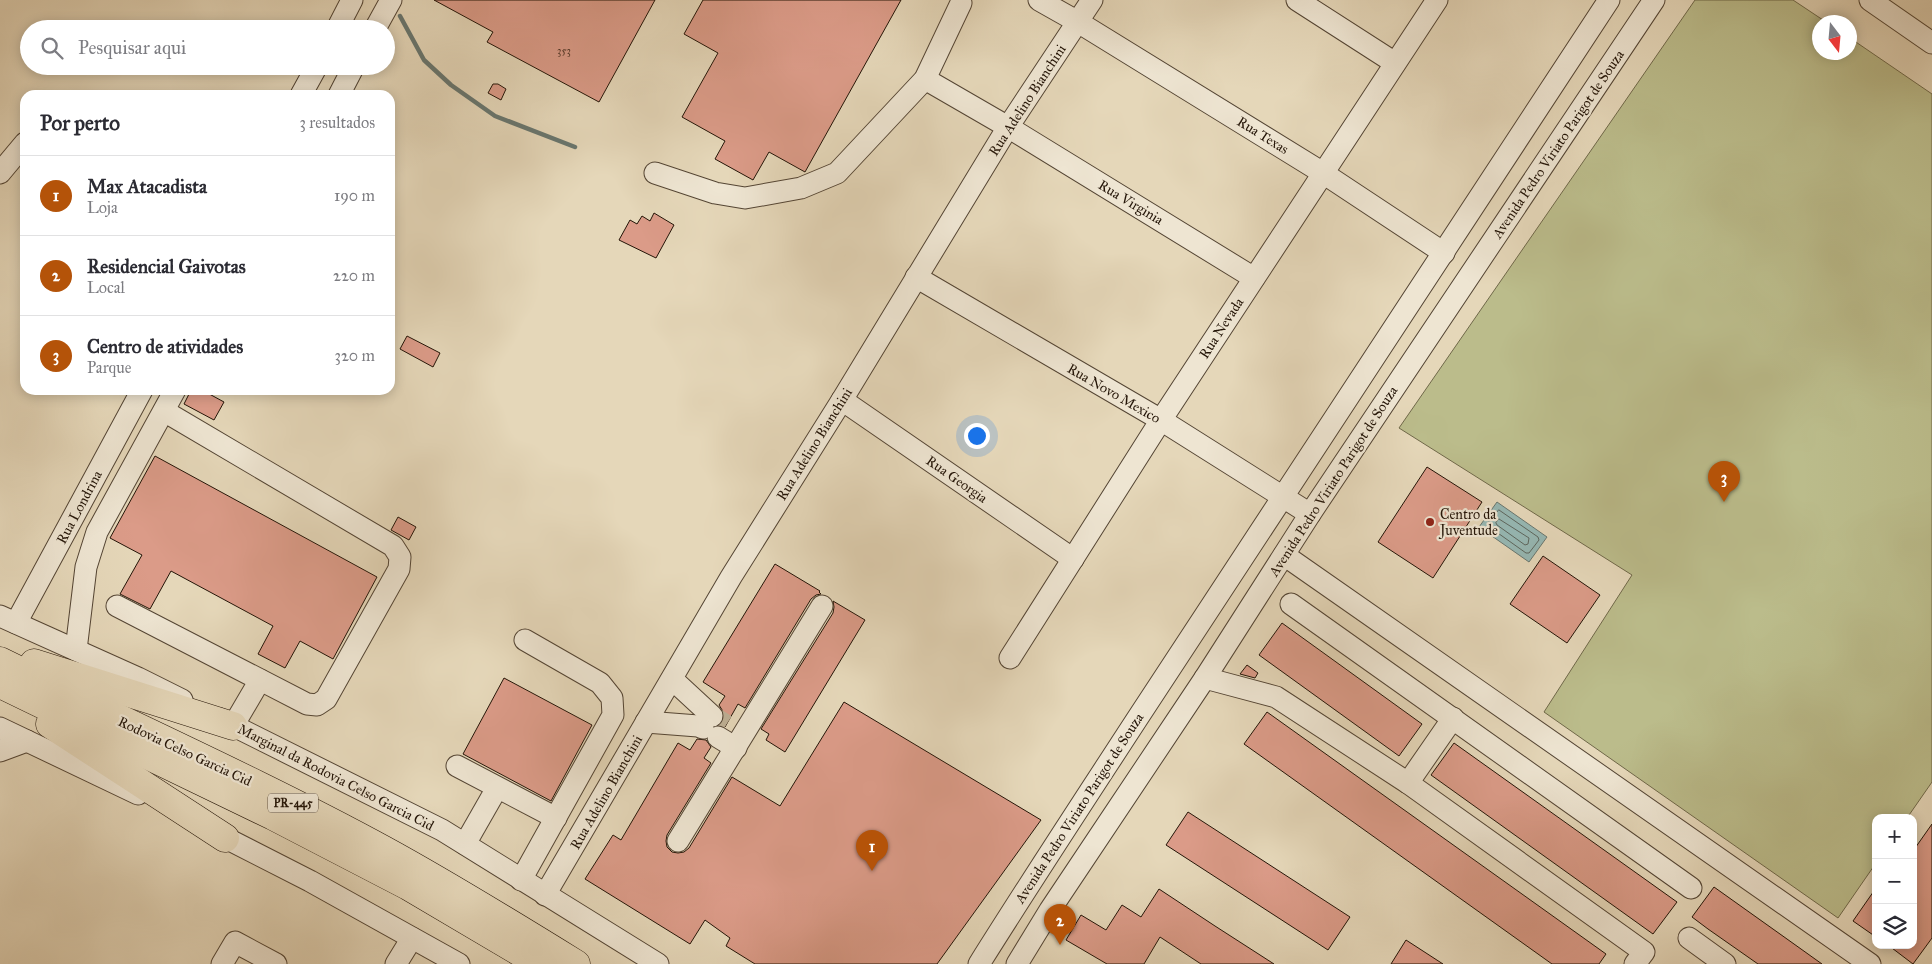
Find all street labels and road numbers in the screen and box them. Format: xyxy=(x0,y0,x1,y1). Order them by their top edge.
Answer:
street label: Rua Adelino Bianchini xyxy=(985,41,1070,159)
street label: Avenida Pedro Viriato Parigot de Souza xyxy=(1488,47,1628,243)
street label: Rua Texas xyxy=(1234,113,1292,158)
street label: Rua Virginia xyxy=(1095,176,1166,228)
street label: Rua Nevada xyxy=(1195,295,1247,362)
street label: Rua Novo Mexico xyxy=(1064,360,1163,427)
street label: Avenida Pedro Viriato Parigot de Souza xyxy=(1265,383,1401,580)
street label: Rua Adelino Bianchini xyxy=(773,385,856,504)
street label: Rua Georgia xyxy=(923,452,991,507)
street label: Rua Londrina xyxy=(53,467,106,547)
street label: Avenida Pedro Viriato Parigot de Souza xyxy=(1011,710,1147,907)
street label: Rodovia Celso Garcia Cid xyxy=(115,713,254,790)
street label: Marginal da Rodovia Celso Garcia Cid xyxy=(235,720,437,834)
street label: Rua Adelino Bianchini xyxy=(567,732,646,852)
road number: PR-445 xyxy=(268,794,318,812)

